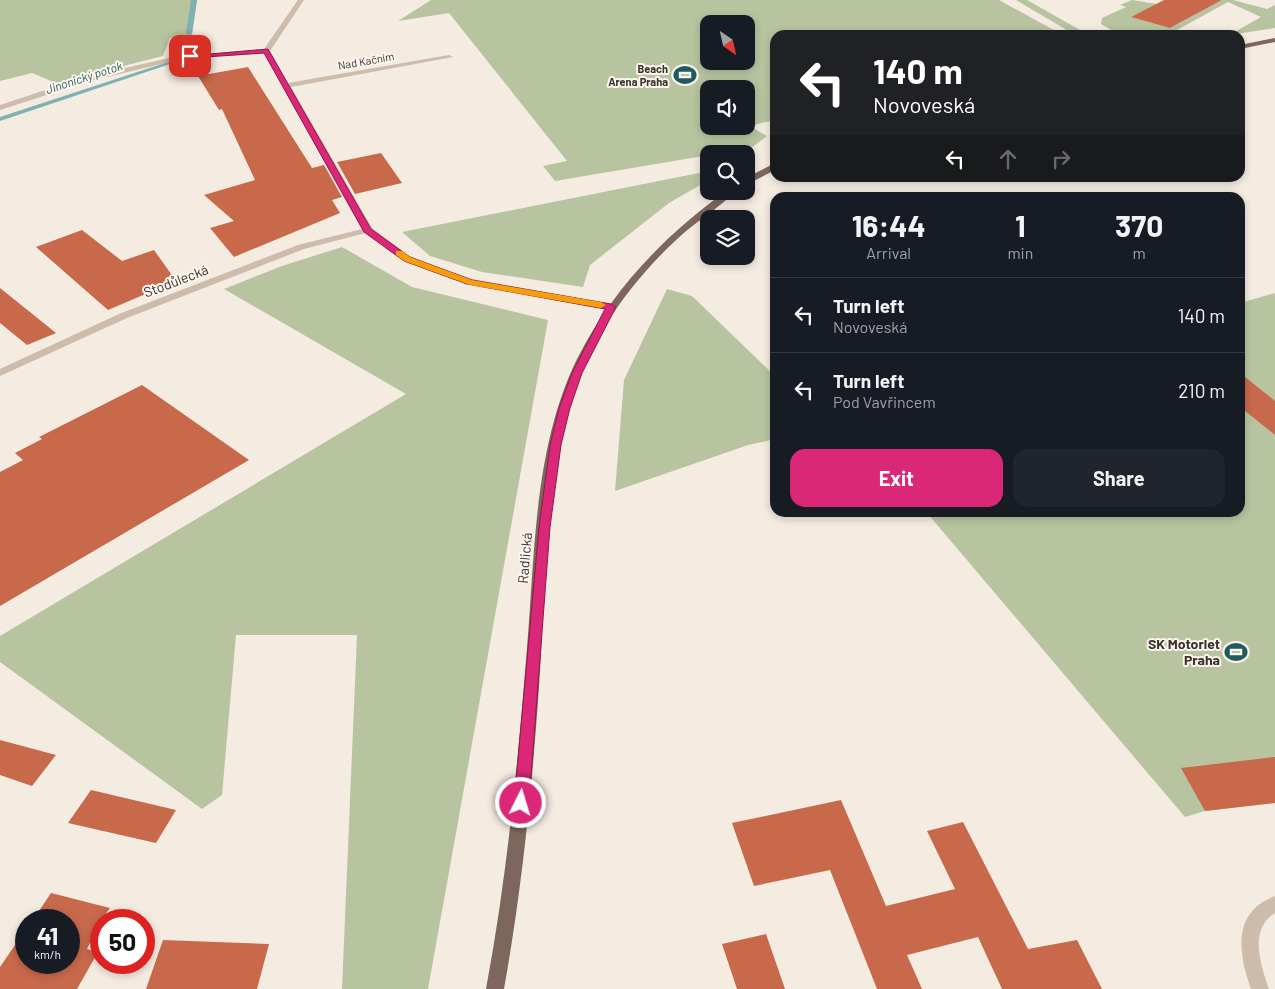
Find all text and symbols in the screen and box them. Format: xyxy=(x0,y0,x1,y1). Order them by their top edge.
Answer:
north arrow xyxy=(700,15,755,70)
map controls xyxy=(700,15,755,265)
pin xyxy=(169,35,211,77)
icon: arrive xyxy=(176,42,204,70)
street label: Nad Kačním xyxy=(337,49,395,72)
text: 140 m xyxy=(873,49,963,91)
icon: left xyxy=(790,50,855,115)
water label: Jinonický potok xyxy=(44,58,124,96)
place label: Beach Arena Praha xyxy=(608,62,668,88)
sports icon: Beach Arena Praha xyxy=(672,62,698,88)
button: sound xyxy=(700,80,755,135)
text: Novoveská xyxy=(873,91,975,117)
button: search xyxy=(700,145,755,200)
icon: left xyxy=(941,145,969,173)
icon: ahead xyxy=(994,145,1022,173)
icon: right xyxy=(1047,145,1075,173)
text: 16:44 xyxy=(852,207,926,243)
text: 1 xyxy=(1015,207,1026,243)
text: 370 xyxy=(1115,207,1163,243)
button: layers xyxy=(700,210,755,265)
text: Arrival xyxy=(866,243,911,262)
text: min xyxy=(1007,243,1033,262)
text: m xyxy=(1133,243,1146,262)
street label: Stodůlecká xyxy=(141,260,211,301)
text: Turn left xyxy=(833,294,904,317)
icon: left xyxy=(790,301,818,329)
text: 140 m xyxy=(1178,304,1225,327)
text: Novoveská xyxy=(833,317,907,336)
text: Turn left xyxy=(833,369,904,392)
icon: left xyxy=(790,376,818,404)
text: 210 m xyxy=(1178,379,1225,402)
text: Pod Vavřincem xyxy=(833,392,936,411)
button: Exit xyxy=(790,449,1003,507)
button: Share xyxy=(1013,449,1225,507)
street label: Radlická xyxy=(514,532,535,584)
place label: SK Motorlet Praha xyxy=(1148,635,1220,668)
sports icon: SK Motorlet Praha xyxy=(1223,639,1249,665)
position arrow xyxy=(494,776,546,828)
speed limit sign: 50 xyxy=(90,909,155,974)
text: 41 xyxy=(37,920,58,950)
text: km/h xyxy=(34,947,61,961)

